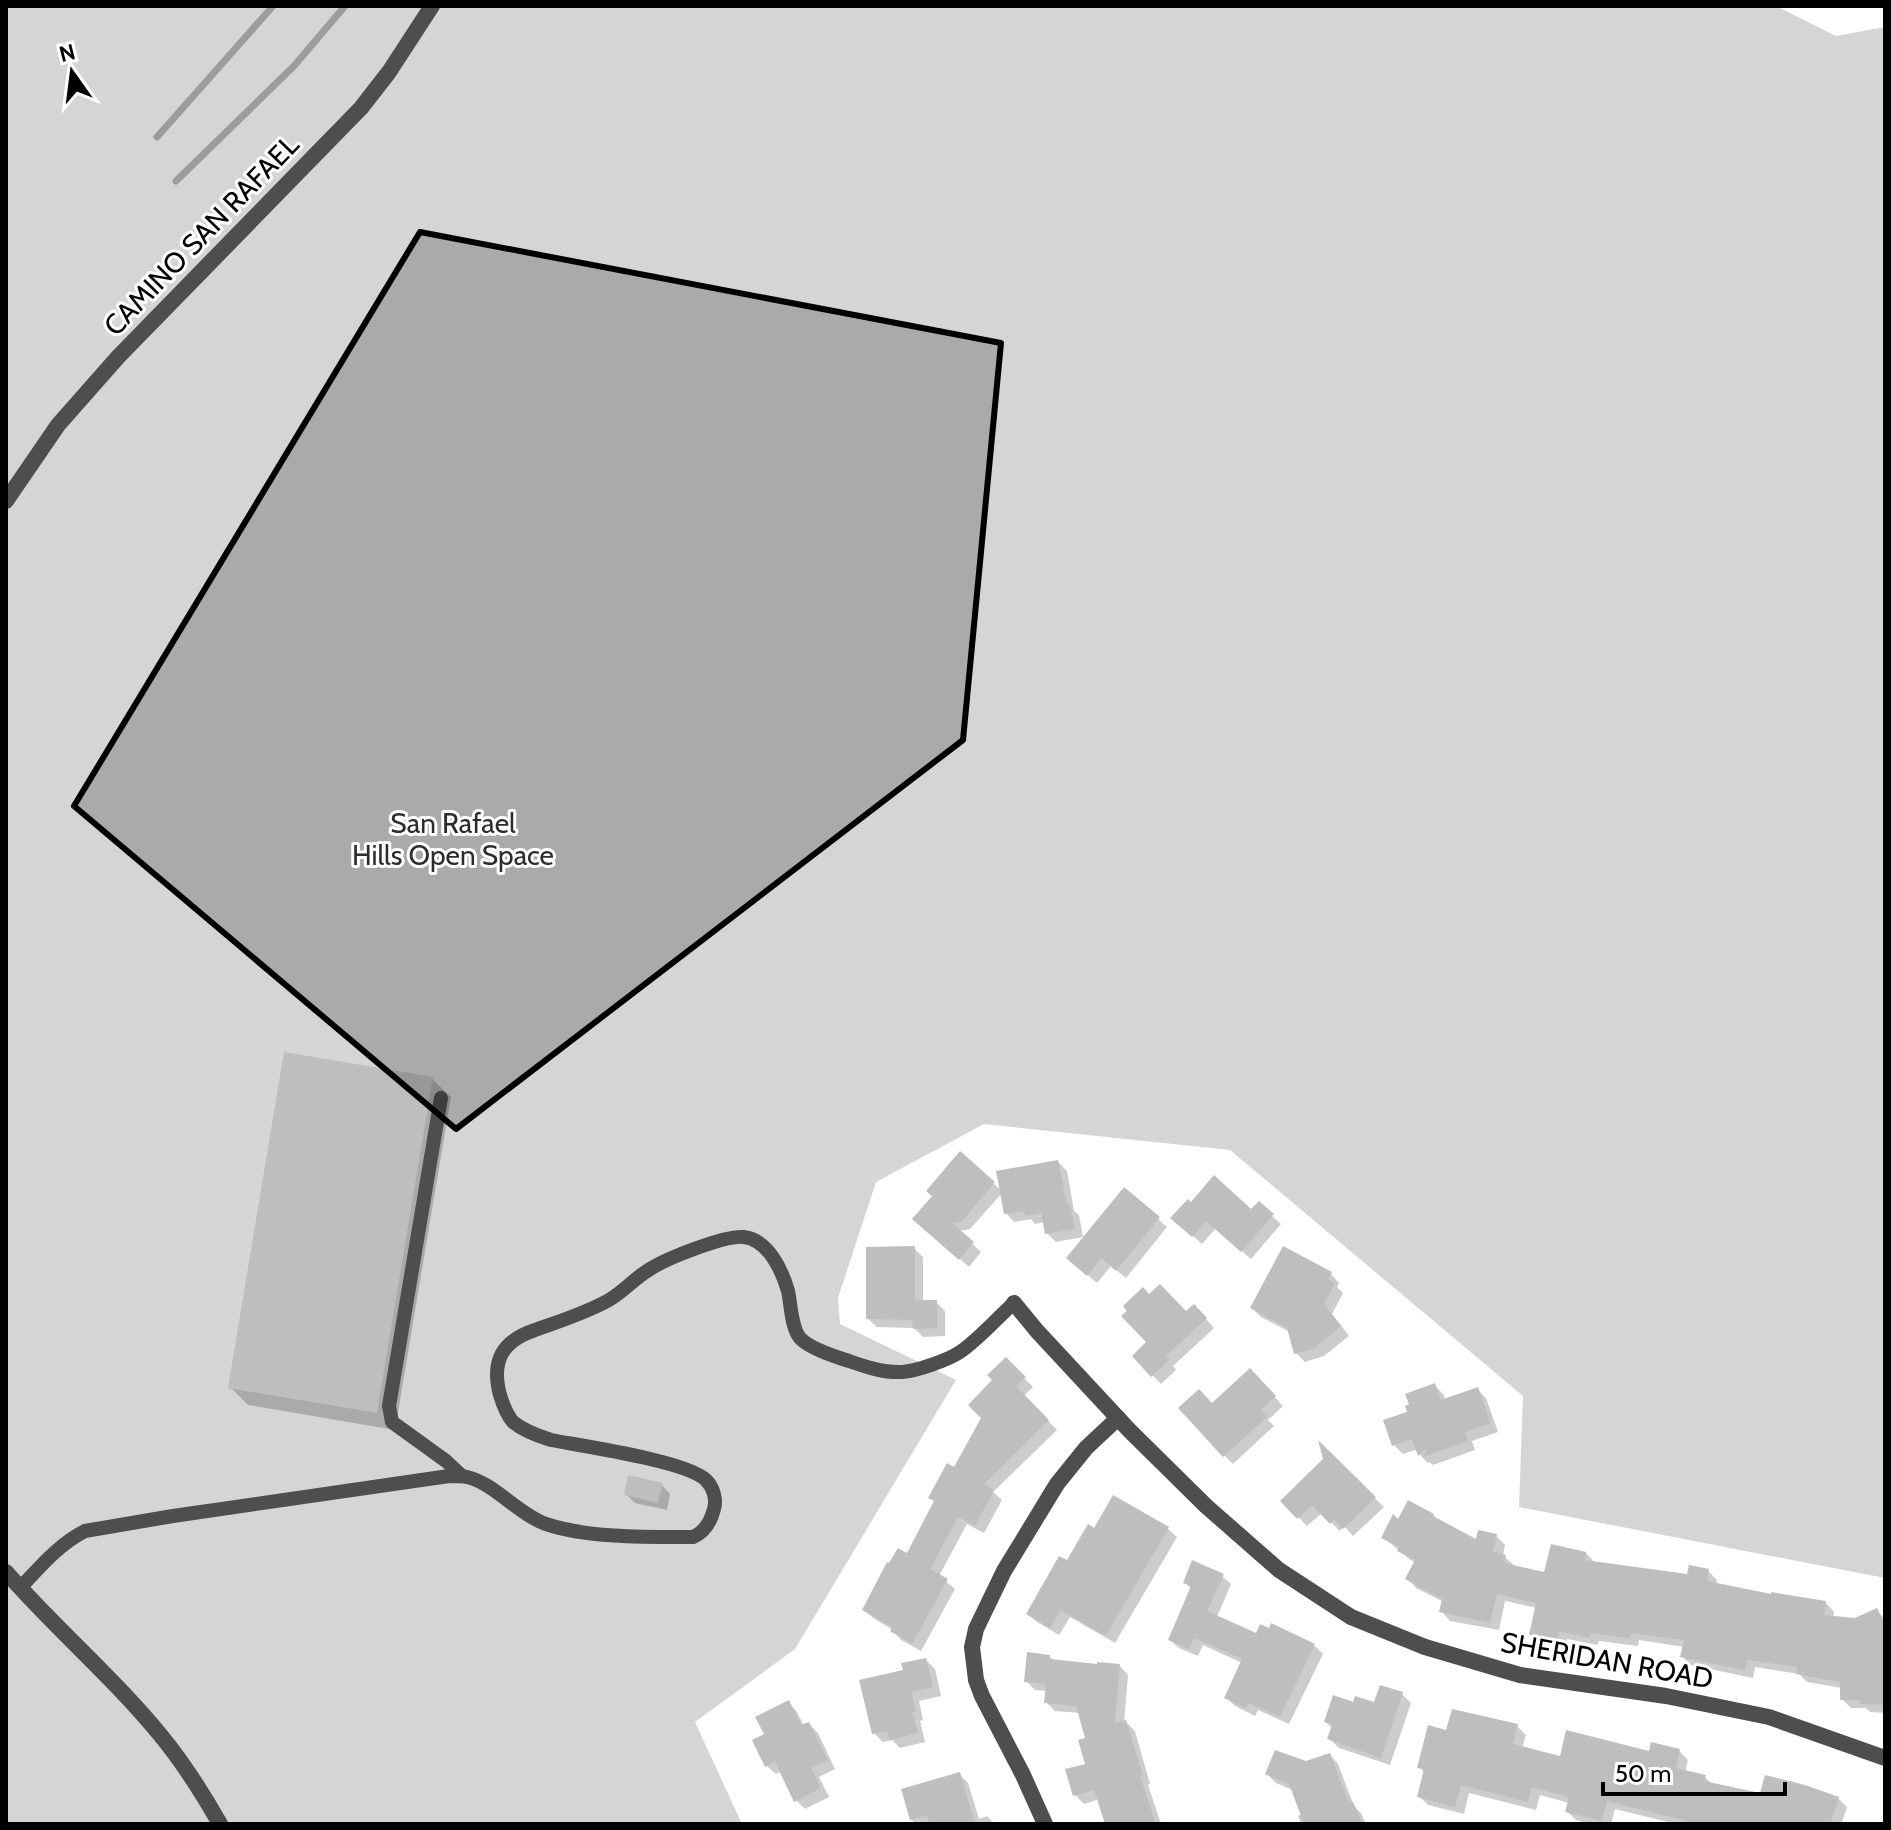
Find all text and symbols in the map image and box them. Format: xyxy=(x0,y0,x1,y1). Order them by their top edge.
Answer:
north arrow xyxy=(32,32,112,112)
text: N xyxy=(56,38,78,68)
street label: CAMINO SAN RAFAEL xyxy=(97,128,305,342)
park label: San Rafael Hills Open Space xyxy=(352,806,554,872)
street label: SHERIDAN ROAD xyxy=(1498,1625,1716,1695)
scale bar xyxy=(1603,1746,1785,1796)
text: 50 m xyxy=(1615,1759,1671,1788)

